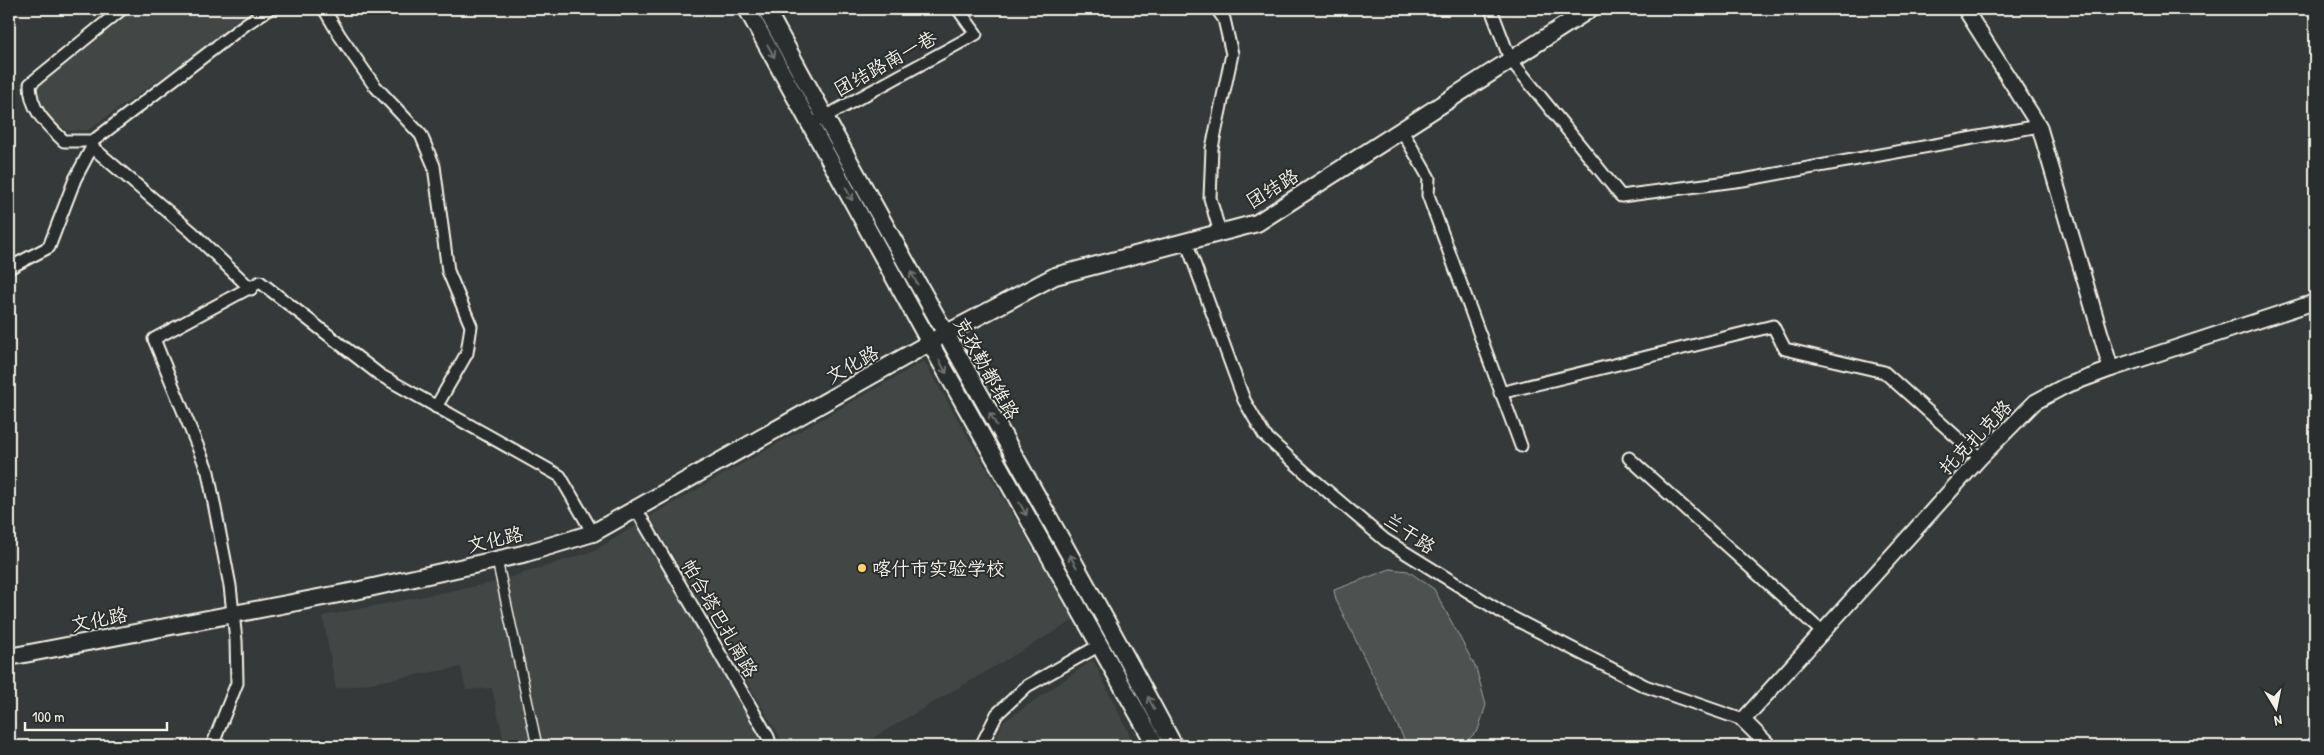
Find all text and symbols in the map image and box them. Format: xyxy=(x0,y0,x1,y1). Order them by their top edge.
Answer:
street label: 团结路南一巷 xyxy=(829,24,941,102)
one-way arrow xyxy=(766,44,776,59)
street label: 团结路 xyxy=(1241,162,1303,214)
one-way arrow xyxy=(844,186,854,201)
one-way arrow xyxy=(908,271,918,285)
street label: 克孜勒都维路 xyxy=(948,312,1026,424)
street label: 文化路 xyxy=(821,339,883,389)
one-way arrow xyxy=(939,360,949,374)
street label: 托克扎克路 xyxy=(1933,394,2017,480)
one-way arrow xyxy=(988,412,998,427)
one-way arrow xyxy=(1019,501,1029,515)
street label: 兰干路 xyxy=(1379,506,1441,560)
street label: 文化路 xyxy=(464,520,526,558)
one-way arrow xyxy=(1068,553,1078,568)
street label: 帕合塔巴扎南路 xyxy=(675,554,765,682)
place label: 喀什市实验学校 xyxy=(872,555,1005,581)
marker: 喀什市实验学校 xyxy=(856,562,868,574)
street label: 文化路 xyxy=(69,601,129,637)
north arrow xyxy=(2252,682,2302,732)
one-way arrow xyxy=(1146,696,1156,711)
scale bar xyxy=(25,700,168,732)
text: 100 m xyxy=(32,706,65,727)
text: N xyxy=(2272,711,2284,731)

